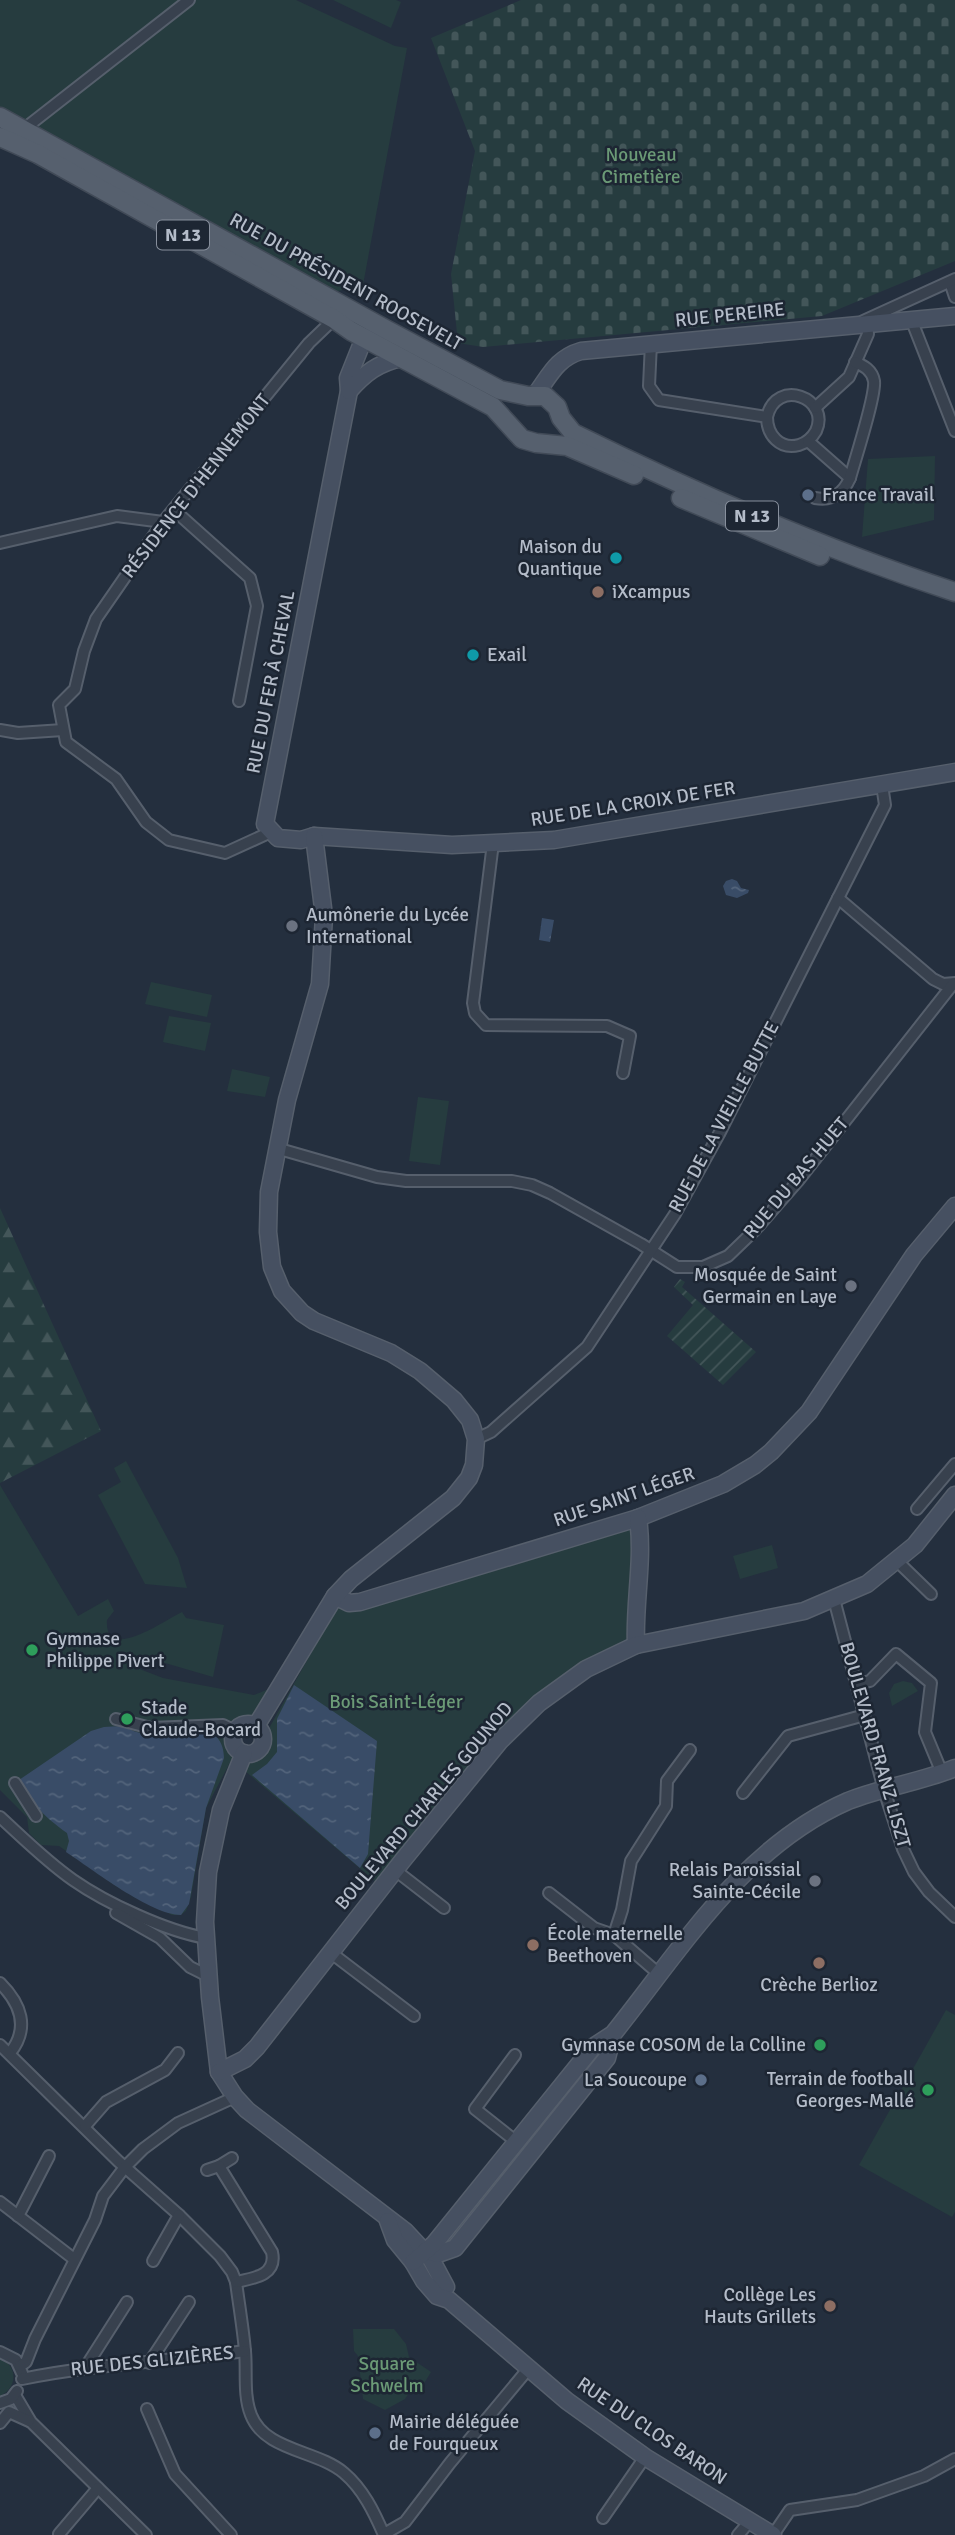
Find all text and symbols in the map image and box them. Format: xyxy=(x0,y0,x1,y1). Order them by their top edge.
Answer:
park label: Nouveau Cimetière xyxy=(602,143,680,189)
street label: RUE DU PRÉSIDENT ROOSEVELT xyxy=(225,208,467,357)
road number: N 13 xyxy=(157,220,209,249)
street label: RUE PEREIRE xyxy=(674,297,786,333)
street label: RÉSIDENCE D'HENNEMONT xyxy=(117,389,276,583)
place label: France Travail xyxy=(822,483,935,507)
marker: France Travail xyxy=(800,487,816,503)
road number: N 13 xyxy=(726,502,778,530)
place label: Maison du Quantique xyxy=(517,535,602,581)
marker: Maison du Quantique xyxy=(608,550,624,566)
place label: iXcampus xyxy=(612,580,690,604)
marker: iXcampus xyxy=(590,584,606,600)
street label: RUE DU FER À CHEVAL xyxy=(241,588,301,776)
place label: Exail xyxy=(487,643,527,667)
marker: Exail xyxy=(465,647,481,663)
street label: RUE DE LA CROIX DE FER xyxy=(529,776,737,832)
place label: Aumônerie du Lycée International xyxy=(306,903,469,949)
marker: Aumônerie du Lycée International xyxy=(284,918,300,934)
street label: RUE DE LA VIEILLE BUTTE xyxy=(663,1017,785,1217)
street label: RUE DU BAS HUET xyxy=(738,1112,854,1244)
place label: Mosquée de Saint Germain en Laye xyxy=(694,1263,837,1309)
marker: Mosquée de Saint Germain en Laye xyxy=(843,1278,859,1294)
street label: RUE SAINT LÉGER xyxy=(550,1462,698,1532)
place label: Gymnase Philippe Pivert xyxy=(46,1627,165,1673)
street label: BOULEVARD FRANZ LISZT xyxy=(834,1639,916,1851)
marker: Gymnase Philippe Pivert xyxy=(24,1642,40,1658)
park label: Bois Saint-Léger xyxy=(329,1690,463,1714)
place label: Stade Claude-Bocard xyxy=(141,1696,261,1742)
street label: BOULEVARD CHARLES GOUNOD xyxy=(330,1697,518,1915)
marker: Stade Claude-Bocard xyxy=(119,1711,135,1727)
place label: Relais Paroissial Sainte-Cécile xyxy=(669,1858,801,1904)
marker: Relais Paroissial Sainte-Cécile xyxy=(807,1873,823,1889)
place label: École maternelle Beethoven xyxy=(547,1922,683,1968)
marker: École maternelle Beethoven xyxy=(525,1937,541,1953)
marker: Crèche Berlioz xyxy=(811,1955,827,1971)
place label: Crèche Berlioz xyxy=(760,1973,878,1997)
place label: Gymnase COSOM de la Colline xyxy=(561,2033,806,2057)
marker: Gymnase COSOM de la Colline xyxy=(812,2037,828,2053)
place label: Terrain de football Georges-Mallé xyxy=(767,2067,914,2113)
place label: La Soucoupe xyxy=(584,2068,687,2092)
marker: La Soucoupe xyxy=(693,2072,709,2088)
marker: Terrain de football Georges-Mallé xyxy=(920,2082,936,2098)
place label: Collège Les Hauts Grillets xyxy=(704,2283,816,2329)
marker: Collège Les Hauts Grillets xyxy=(822,2298,838,2314)
street label: RUE DES GLIZIÈRES xyxy=(69,2341,235,2381)
park label: Square Schwelm xyxy=(350,2352,424,2398)
street label: RUE DU CLOS BARON xyxy=(572,2372,732,2490)
place label: Mairie déléguée de Fourqueux xyxy=(389,2410,519,2456)
marker: Mairie déléguée de Fourqueux xyxy=(367,2425,383,2441)

